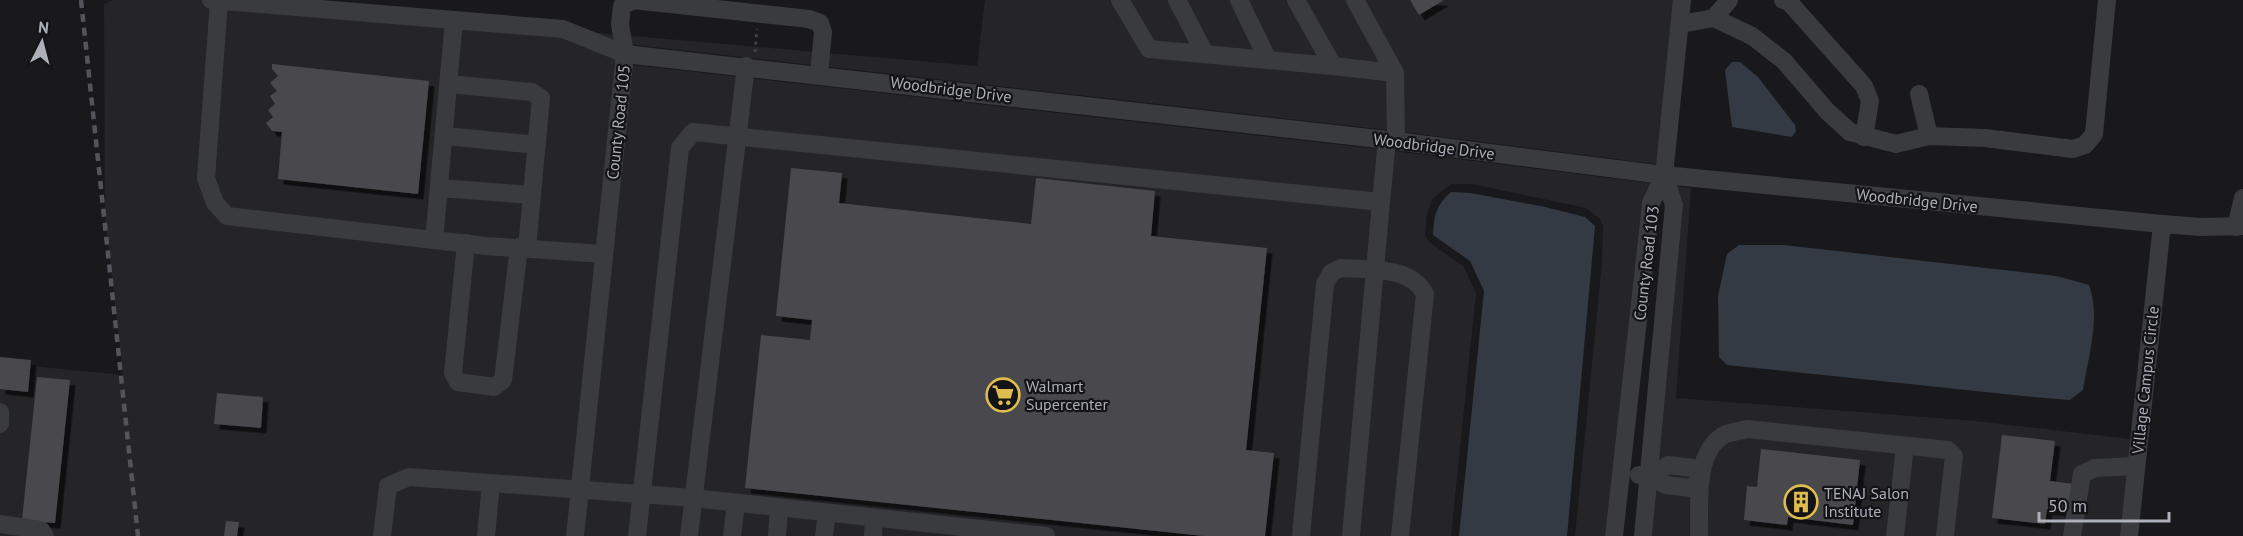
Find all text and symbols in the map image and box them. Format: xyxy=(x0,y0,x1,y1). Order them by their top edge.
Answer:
north arrow xyxy=(12,12,72,72)
text: N xyxy=(37,17,50,38)
street label: County Road 105 xyxy=(602,64,634,180)
street label: Woodbridge Drive xyxy=(889,72,1013,106)
street label: Woodbridge Drive xyxy=(1372,129,1496,163)
street label: Woodbridge Drive xyxy=(1855,184,1979,216)
street label: County Road 103 xyxy=(1629,205,1663,321)
street label: Village Campus Circle xyxy=(2127,305,2163,456)
place label: Walmart Supercenter xyxy=(1026,376,1108,414)
supermarket icon: Walmart Supercenter xyxy=(985,377,1021,413)
place label: TENAJ Salon Institute xyxy=(1824,483,1909,521)
building icon: TENAJ Salon Institute xyxy=(1783,484,1819,520)
scale bar xyxy=(2039,485,2170,523)
text: 50 m xyxy=(2048,494,2087,517)

